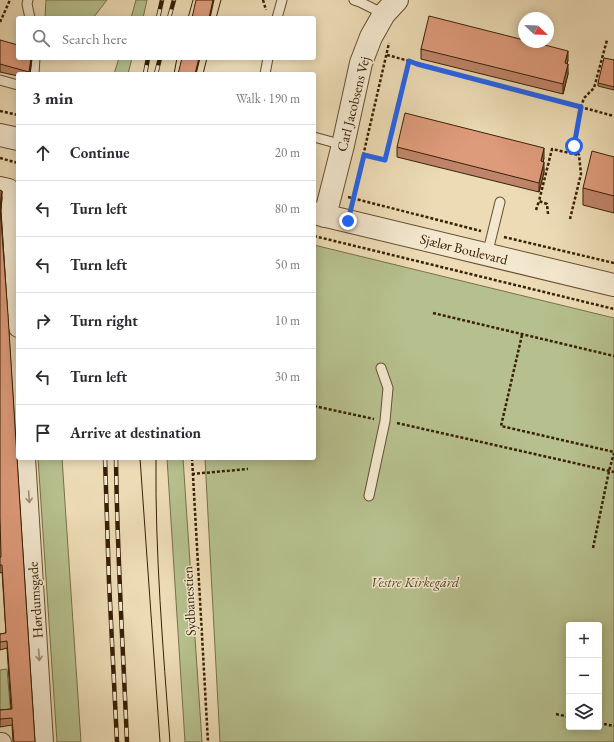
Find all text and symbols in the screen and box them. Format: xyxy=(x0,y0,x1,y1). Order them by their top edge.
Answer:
north arrow xyxy=(518,12,554,48)
search box xyxy=(16,16,316,60)
icon: search xyxy=(30,27,52,49)
text: Search here xyxy=(62,29,127,48)
street label: Carl Jacobsens Vej xyxy=(332,54,374,154)
text: 3 min xyxy=(32,87,73,109)
text: Walk · 190 m xyxy=(236,90,300,107)
route start xyxy=(565,137,583,155)
icon: ahead xyxy=(32,142,54,164)
text: Continue xyxy=(70,143,130,162)
text: 20 m xyxy=(275,144,300,161)
icon: left xyxy=(32,198,54,220)
text: Turn left xyxy=(70,199,127,218)
text: 80 m xyxy=(275,200,300,217)
route end xyxy=(339,212,357,230)
street label: Sjælør Boulevard xyxy=(418,229,511,269)
icon: left xyxy=(32,254,54,276)
text: Turn left xyxy=(70,255,127,274)
text: 50 m xyxy=(275,256,300,273)
icon: right xyxy=(32,310,54,332)
text: Turn right xyxy=(70,311,138,330)
text: 10 m xyxy=(275,312,300,329)
icon: left xyxy=(32,366,54,388)
text: Turn left xyxy=(70,367,127,386)
text: 30 m xyxy=(275,368,300,385)
icon: arrive xyxy=(32,422,54,444)
text: Arrive at destination xyxy=(70,423,201,442)
one-way arrow xyxy=(25,490,32,503)
street label: Hørdumsgade xyxy=(23,560,47,639)
street label: Sydbanestien xyxy=(178,565,200,636)
park label: Vestre Kirkegård xyxy=(371,573,460,591)
map controls xyxy=(566,622,602,730)
button: + xyxy=(566,622,602,658)
one-way arrow xyxy=(35,648,42,661)
button: − xyxy=(566,658,602,694)
button: layers xyxy=(566,694,602,730)

